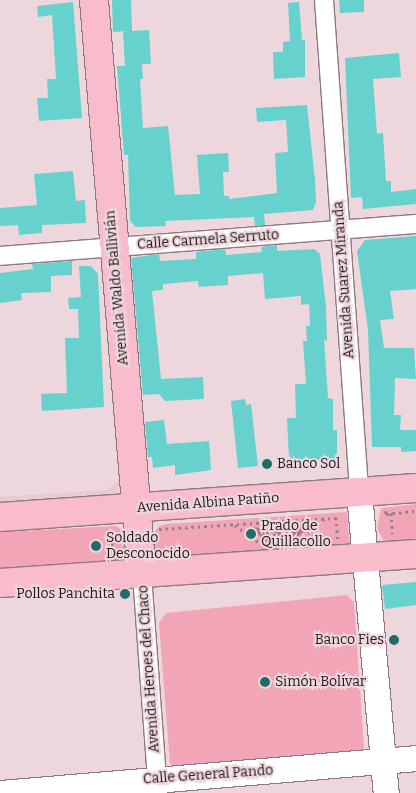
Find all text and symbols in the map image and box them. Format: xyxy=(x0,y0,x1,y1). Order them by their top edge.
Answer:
street label: Avenida Suarez Miranda xyxy=(330,201,358,359)
street label: Avenida Waldo Ballivián xyxy=(102,210,132,366)
street label: Calle Carmela Serruto xyxy=(136,227,280,253)
place label: Banco Sol xyxy=(277,456,340,472)
marker: Banco Sol xyxy=(261,458,273,470)
street label: Avenida Albina Patiño xyxy=(136,490,280,516)
place label: Prado de Quillacollo xyxy=(261,518,331,550)
marker: Prado de Quillacollo xyxy=(245,528,257,540)
place label: Soldado Desconocido xyxy=(106,530,190,562)
marker: Soldado Desconocido xyxy=(90,540,102,552)
street label: Avenida Heroes del Chaco xyxy=(135,585,163,753)
place label: Pollos Panchita xyxy=(16,586,115,602)
marker: Pollos Panchita xyxy=(119,588,131,600)
place label: Banco Fies xyxy=(315,632,384,648)
marker: Banco Fies xyxy=(388,634,400,646)
place label: Simón Bolívar xyxy=(275,674,366,690)
marker: Simón Bolívar xyxy=(259,676,271,688)
street label: Calle General Pando xyxy=(142,762,274,788)

